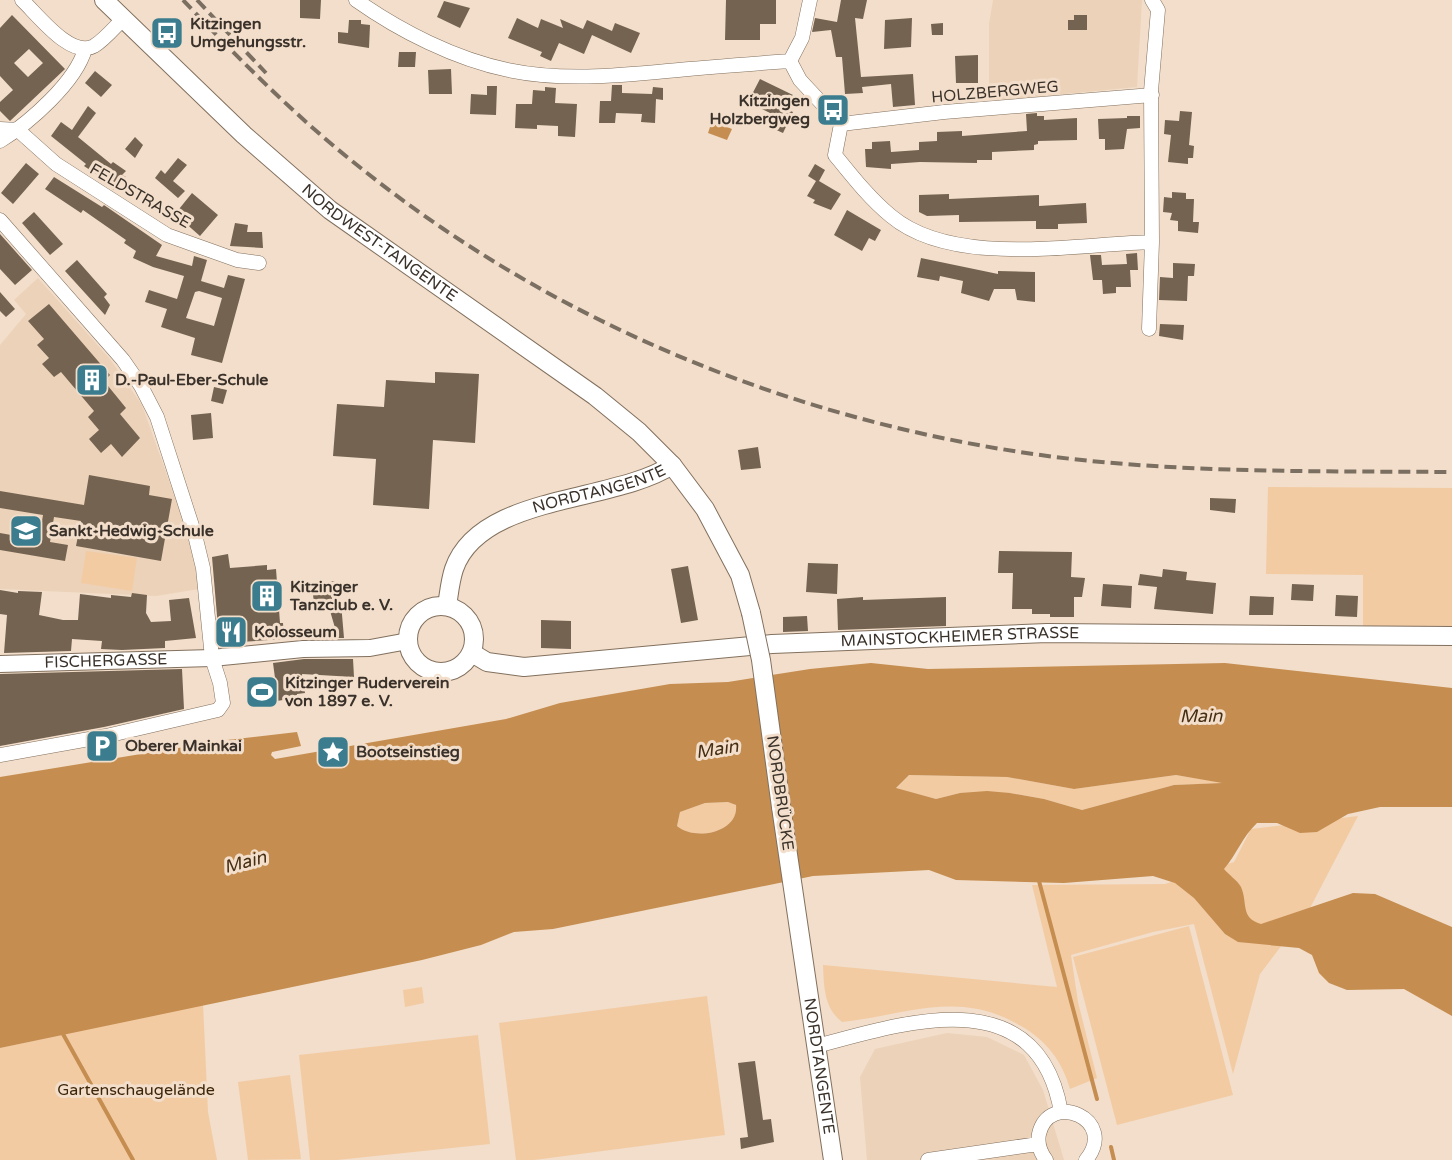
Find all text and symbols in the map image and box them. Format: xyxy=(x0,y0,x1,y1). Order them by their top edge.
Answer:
place label: Kitzingen Umgehungsstr. xyxy=(190,14,306,52)
bus stop icon: Kitzingen Umgehungsstr. xyxy=(149,15,185,51)
street label: HOLZBERGWEG xyxy=(931,76,1059,108)
place label: Kitzingen Holzbergweg xyxy=(710,91,810,129)
bus stop icon: Kitzingen Holzbergweg xyxy=(815,92,851,128)
street label: FELDSTRASSE xyxy=(86,159,194,233)
street label: NORDWEST-TANGENTE xyxy=(297,180,461,306)
building icon: D.-Paul-Eber-Schule xyxy=(74,362,110,398)
place label: D.-Paul-Eber-Schule xyxy=(115,370,268,390)
street label: NORDTANGENTE xyxy=(530,460,669,518)
school or university icon: Sankt-Hedwig-Schule xyxy=(8,513,44,549)
place label: Sankt-Hedwig-Schule xyxy=(49,521,214,541)
place label: Kitzinger Tanzclub e. V. xyxy=(289,577,393,615)
building icon: Kitzinger Tanzclub e. V. xyxy=(249,578,285,614)
restaurant icon: Kolosseum xyxy=(213,614,249,650)
place label: Kolosseum xyxy=(254,622,337,642)
street label: MAINSTOCKHEIMER STRASSE xyxy=(840,623,1079,651)
street label: FISCHERGASSE xyxy=(44,649,168,673)
place label: Kitzinger Ruderverein von 1897 e. V. xyxy=(285,673,449,711)
sports icon: Kitzinger Ruderverein von 1897 e. V. xyxy=(244,674,280,710)
water label: Main xyxy=(1179,705,1224,727)
parking icon: Oberer Mainkai xyxy=(84,728,120,764)
place icon: Bootseinstieg xyxy=(315,734,351,770)
street label: NORDBRÜCKE xyxy=(762,734,798,852)
water label: Main xyxy=(694,735,741,763)
place label: Oberer Mainkai xyxy=(125,736,242,756)
place label: Bootseinstieg xyxy=(356,742,460,762)
water label: Main xyxy=(221,846,270,878)
street label: NORDTANGENTE xyxy=(799,997,839,1136)
park label: Gartenschaugelände xyxy=(57,1080,215,1100)

